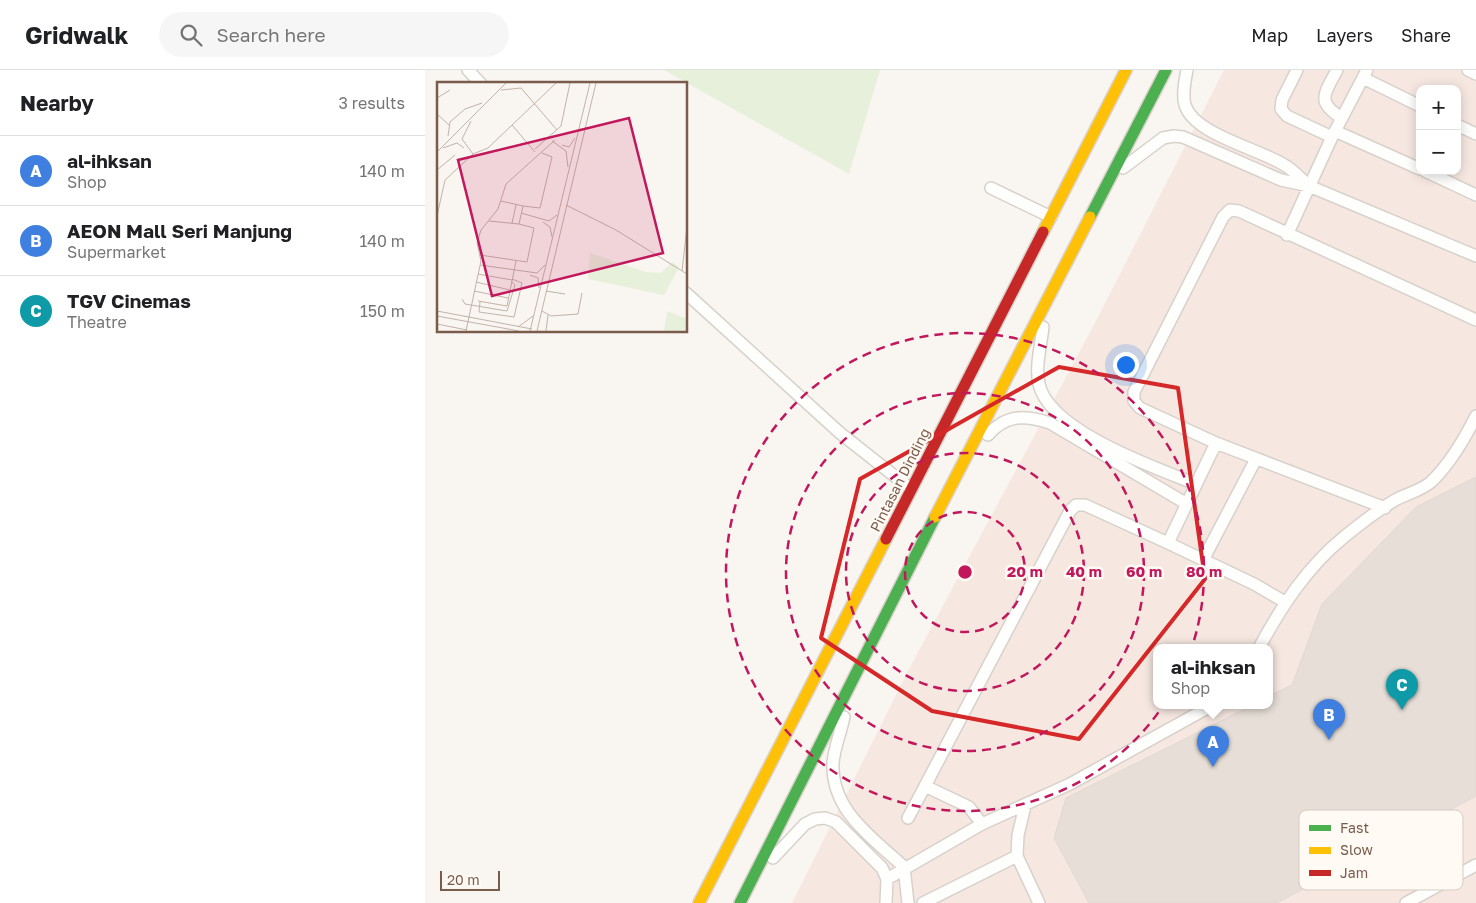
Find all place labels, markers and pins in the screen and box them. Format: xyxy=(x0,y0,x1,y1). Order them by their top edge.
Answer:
centre of rings xyxy=(956,563,974,581)
pin: C xyxy=(1386,669,1418,710)
pin: B xyxy=(1313,699,1345,740)
pin: A xyxy=(1197,726,1229,767)

